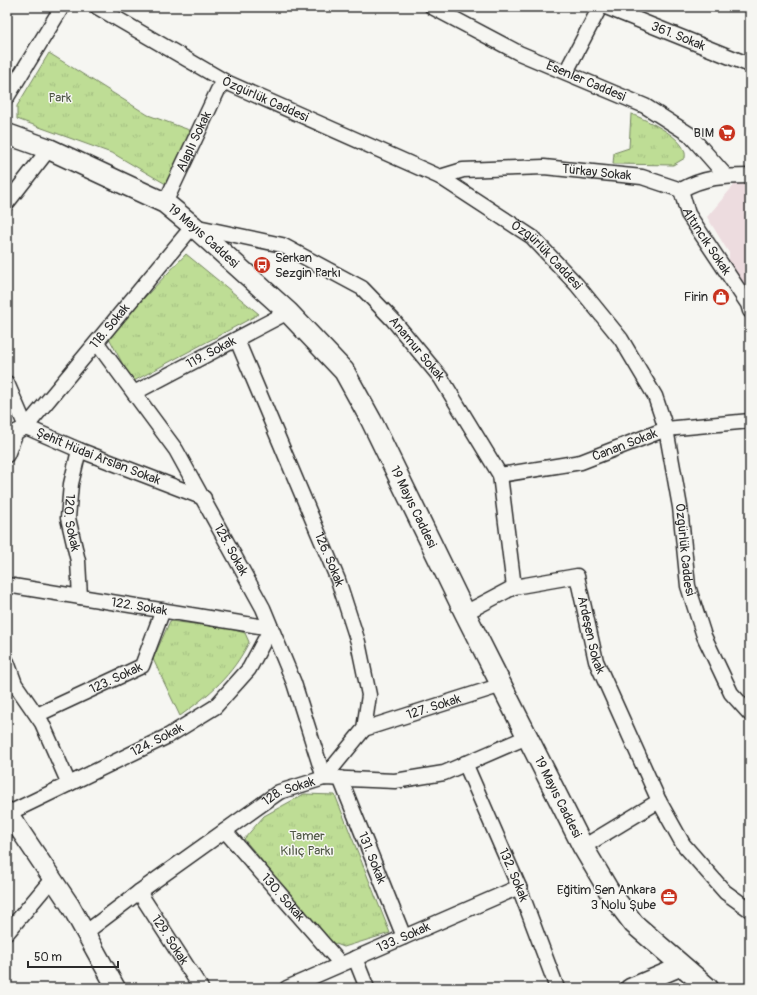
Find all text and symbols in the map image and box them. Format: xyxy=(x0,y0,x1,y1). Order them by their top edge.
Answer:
street label: 361. Sokak xyxy=(649,18,708,54)
street label: Esenler Caddesi xyxy=(544,57,628,105)
street label: Özgürlük Caddesi xyxy=(219,73,311,126)
park label: Park xyxy=(49,90,72,106)
street label: Alaplı Sokak xyxy=(173,108,215,174)
supermarket icon: BIM xyxy=(717,123,737,143)
place label: BIM xyxy=(694,125,714,141)
street label: Türkay Sokak xyxy=(561,161,633,184)
street label: 19 Mayıs Caddesi xyxy=(164,201,242,271)
street label: Altıncık Sokak xyxy=(679,206,735,279)
street label: Özgürlük Caddesi xyxy=(508,217,585,293)
place label: Serkan Sezgin Parkı xyxy=(275,250,341,281)
bus stop icon: Serkan Sezgin Parkı xyxy=(252,255,272,275)
shop icon: Firin xyxy=(711,287,731,307)
place label: Firin xyxy=(684,289,708,305)
street label: 118. Sokak xyxy=(86,300,133,352)
street label: Anamur Sokak xyxy=(385,313,448,385)
street label: 119. Sokak xyxy=(183,333,239,372)
street label: Şehit Hüdai Arslan Sokak xyxy=(34,424,163,489)
street label: Canan Sokak xyxy=(590,425,660,465)
street label: 19 Mayıs Caddesi xyxy=(387,463,440,551)
street label: 120. Sokak xyxy=(60,493,84,554)
street label: Özgürlük Caddesi xyxy=(672,503,699,598)
street label: 125. Sokak xyxy=(210,521,252,579)
street label: 126. Sokak xyxy=(311,530,348,589)
street label: 122. Sokak xyxy=(110,594,169,619)
street label: Ardeşen Sokak xyxy=(574,595,609,677)
street label: 123. Sokak xyxy=(87,659,145,697)
street label: 127. Sokak xyxy=(404,690,463,723)
street label: 124. Sokak xyxy=(128,720,187,760)
street label: 19 Mayıs Caddesi xyxy=(531,754,585,840)
street label: 128. Sokak xyxy=(259,773,317,809)
park label: Tamer Kılıç Parkı xyxy=(280,828,334,859)
street label: 131. Sokak xyxy=(354,829,390,887)
street label: 132. Sokak xyxy=(495,846,532,905)
street label: 130. Sokak xyxy=(258,870,308,925)
place label: Eğitim Sen Ankara 3 Nolu Şube xyxy=(557,882,657,913)
office icon: Eğitim Sen Ankara 3 Nolu Şube xyxy=(659,887,679,907)
street label: 129. Sokak xyxy=(148,912,192,968)
street label: 133. Sokak xyxy=(374,918,433,956)
scale bar xyxy=(28,943,118,969)
text: 50 m xyxy=(34,950,62,965)

